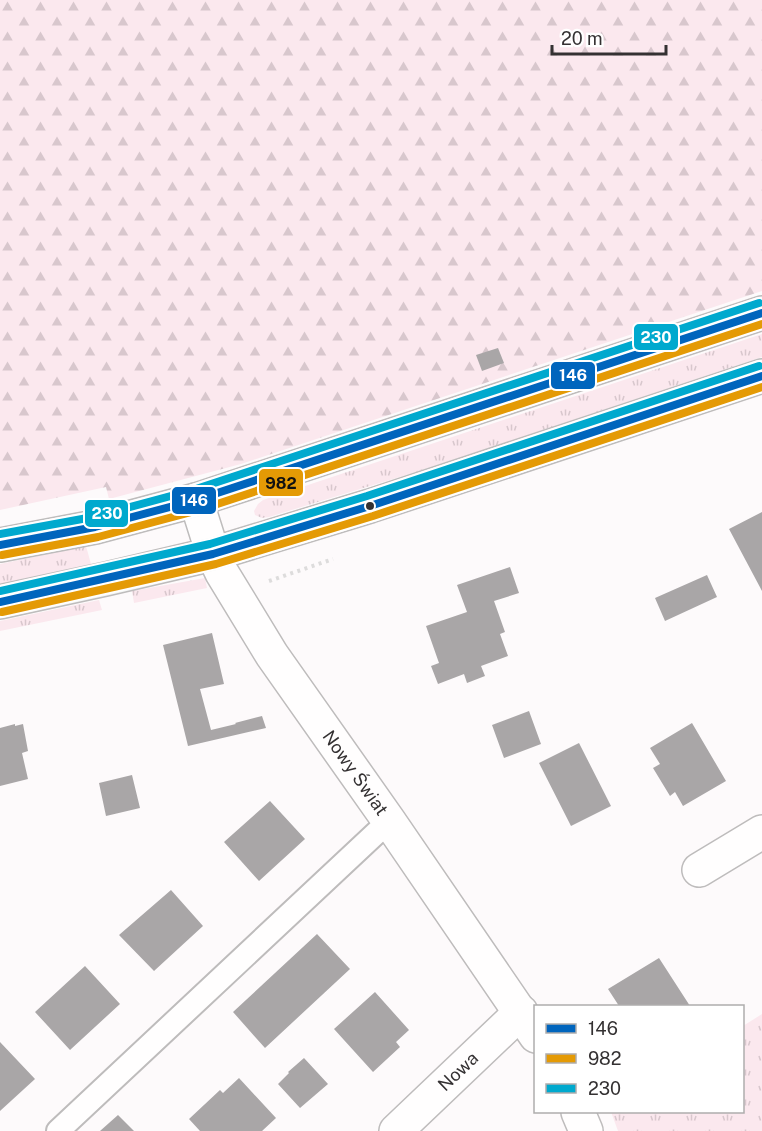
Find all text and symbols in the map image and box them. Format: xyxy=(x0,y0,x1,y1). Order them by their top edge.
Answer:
scale bar xyxy=(552,18,666,56)
text: 20 m xyxy=(561,28,603,49)
line badge: 230 xyxy=(633,323,679,351)
text: 230 xyxy=(640,328,672,347)
line badge: 146 xyxy=(550,361,596,390)
text: 146 xyxy=(559,366,587,385)
line badge: 982 xyxy=(258,468,304,497)
text: 982 xyxy=(265,474,297,493)
line badge: 146 xyxy=(171,486,217,515)
text: 146 xyxy=(180,491,208,510)
line badge: 230 xyxy=(84,499,129,528)
unlabelled marker xyxy=(364,500,376,512)
text: 230 xyxy=(91,504,123,523)
street label: Nowy Świat xyxy=(318,726,393,819)
legend xyxy=(534,1005,744,1113)
text: 146 xyxy=(588,1018,618,1039)
street label: Nowa xyxy=(434,1047,482,1095)
text: 982 xyxy=(588,1048,622,1069)
text: 230 xyxy=(588,1078,621,1099)

